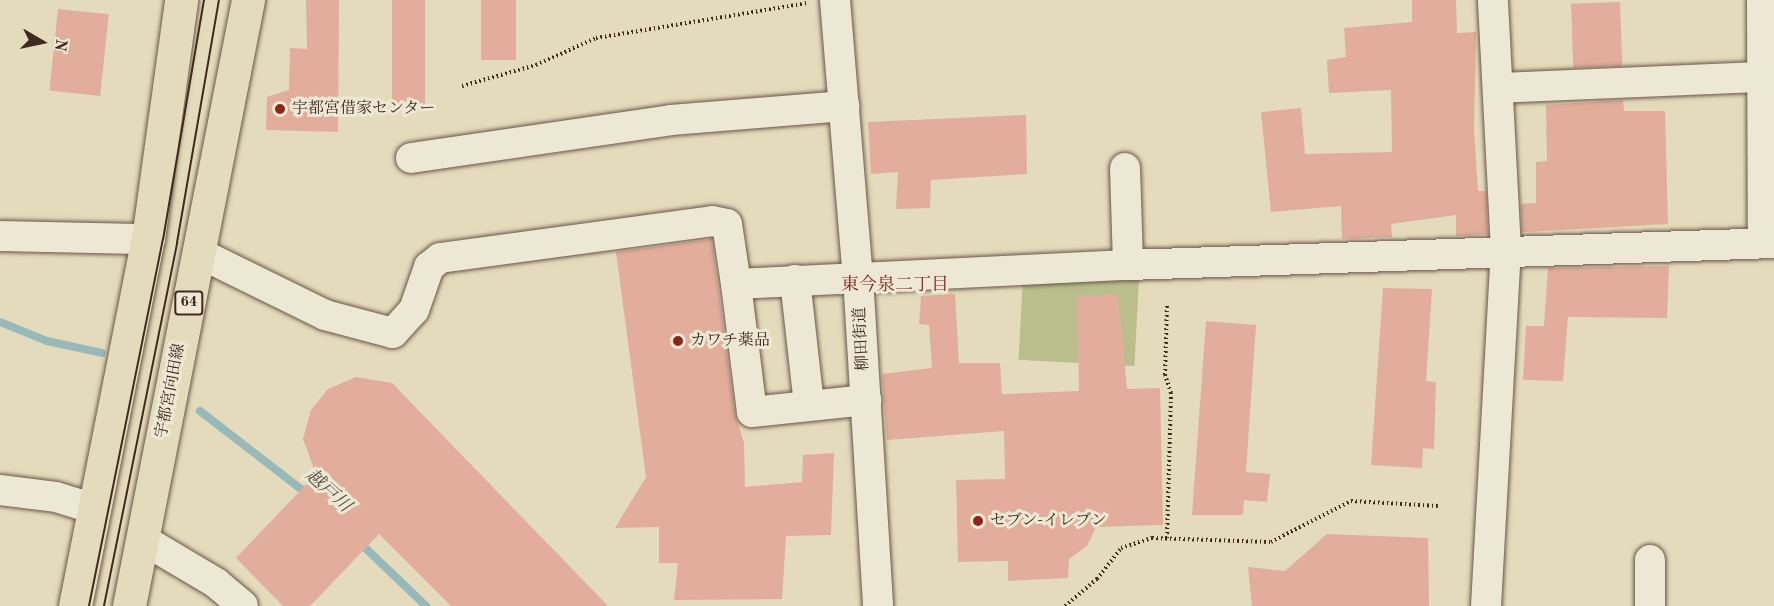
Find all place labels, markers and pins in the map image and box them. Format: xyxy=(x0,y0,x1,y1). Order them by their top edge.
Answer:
place label: 宇都宮借家センター xyxy=(292,99,436,119)
marker: 宇都宮借家センター xyxy=(273,102,287,116)
place label: カワチ薬品 xyxy=(690,331,770,351)
marker: カワチ薬品 xyxy=(671,334,685,348)
place label: セブン-イレブン xyxy=(990,511,1108,531)
marker: セブン-イレブン xyxy=(971,514,985,528)

